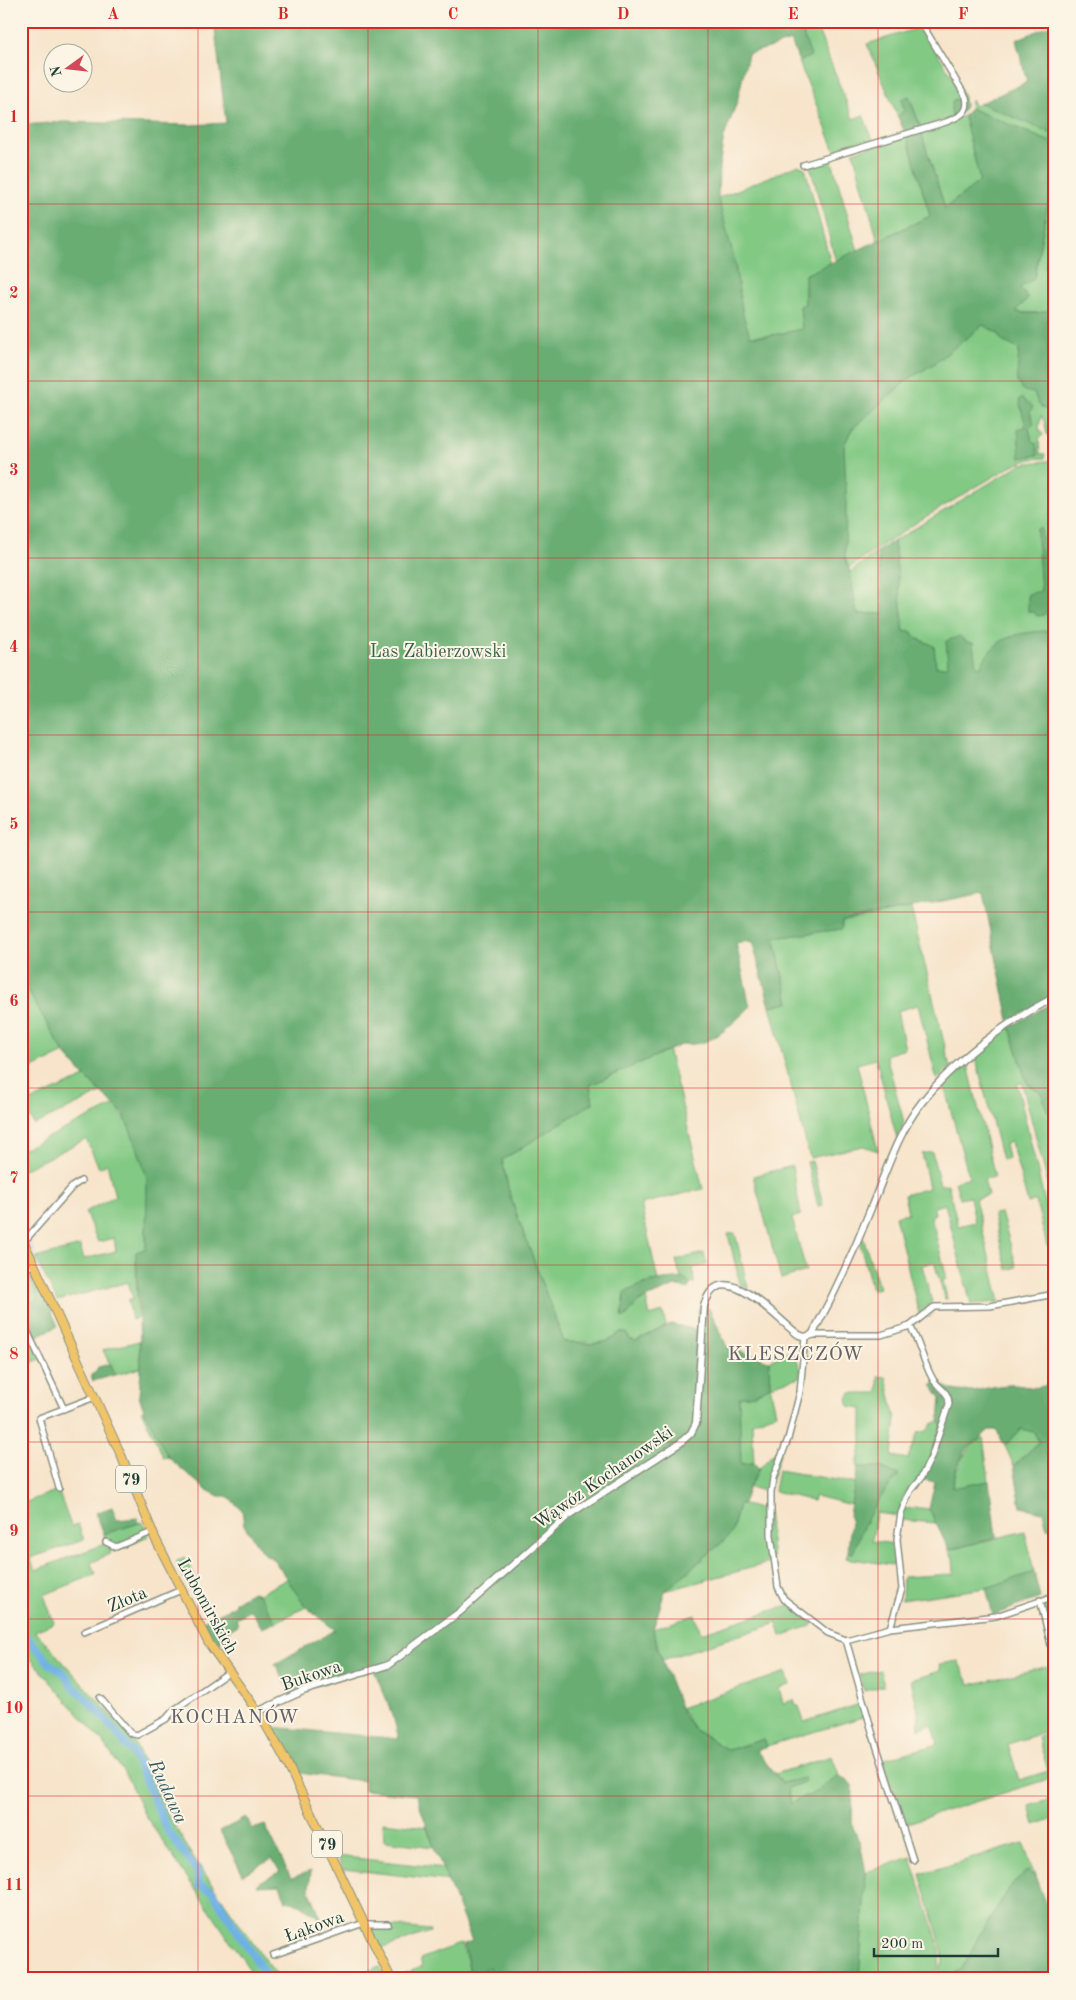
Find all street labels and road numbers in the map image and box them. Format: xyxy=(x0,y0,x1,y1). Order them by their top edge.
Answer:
street label: Wąwóz Kochanowski xyxy=(531,1423,676,1532)
road number: 79 xyxy=(116,1466,146,1492)
street label: Lubomirskich xyxy=(174,1556,241,1657)
street label: Złota xyxy=(105,1584,150,1616)
street label: Bukowa xyxy=(279,1657,344,1695)
road number: 79 xyxy=(312,1830,342,1858)
street label: Łąkowa xyxy=(282,1908,346,1946)

